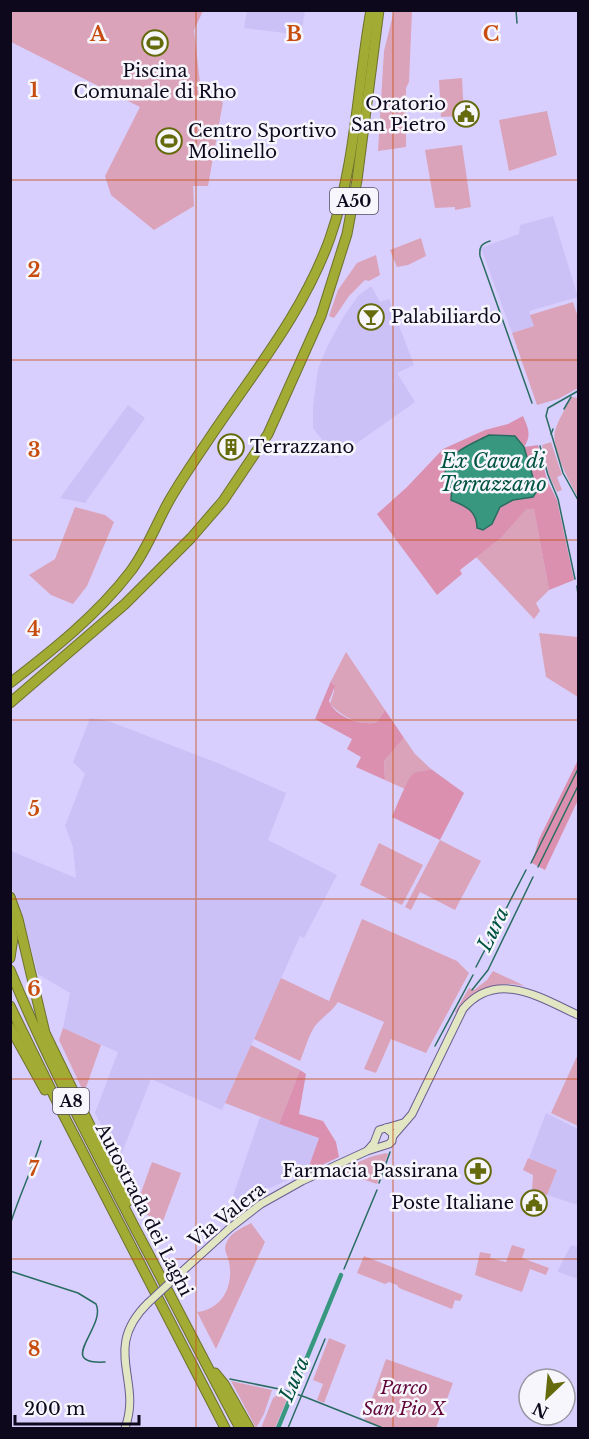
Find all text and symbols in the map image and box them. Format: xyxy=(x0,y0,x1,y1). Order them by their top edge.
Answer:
text: A xyxy=(89,22,107,46)
text: B xyxy=(286,22,302,46)
text: C xyxy=(483,22,499,46)
sports icon: Piscina Comunale di Rho xyxy=(140,28,170,58)
place label: Piscina Comunale di Rho xyxy=(73,60,237,103)
text: 1 xyxy=(30,78,39,102)
place label: Oratorio San Pietro xyxy=(351,93,446,136)
public building icon: Oratorio San Pietro xyxy=(451,99,481,129)
place label: Centro Sportivo Molinello xyxy=(188,120,337,163)
sports icon: Centro Sportivo Molinello xyxy=(154,126,184,156)
road number: A50 xyxy=(330,188,378,214)
text: 2 xyxy=(27,258,41,282)
bar icon: Palabiliardo xyxy=(356,302,386,332)
place label: Palabiliardo xyxy=(391,306,501,328)
building icon: Terrazzano xyxy=(216,432,246,462)
place label: Terrazzano xyxy=(250,436,354,458)
text: 3 xyxy=(28,438,40,462)
water label: Ex Cava di Terrazzano xyxy=(439,449,547,496)
text: 4 xyxy=(27,617,41,641)
text: 5 xyxy=(28,797,40,821)
water label: Lura xyxy=(472,903,514,956)
text: 6 xyxy=(27,977,41,1001)
road number: A8 xyxy=(53,1088,89,1114)
street label: Autostrada dei Laghi xyxy=(90,1119,197,1300)
pharmacy icon: Farmacia Passirana xyxy=(463,1156,493,1186)
text: 7 xyxy=(29,1157,40,1181)
place label: Farmacia Passirana xyxy=(282,1160,458,1182)
street label: Via Valera xyxy=(183,1178,270,1252)
public building icon: Poste Italiane xyxy=(519,1188,549,1218)
place label: Poste Italiane xyxy=(391,1192,514,1214)
text: 8 xyxy=(28,1337,40,1361)
water label: Lura xyxy=(274,1353,314,1406)
north arrow xyxy=(517,1367,577,1427)
park label: Parco San Pio X xyxy=(363,1377,446,1420)
scale bar xyxy=(15,1388,140,1426)
text: 200 m xyxy=(24,1398,85,1420)
text: N xyxy=(529,1398,552,1423)

